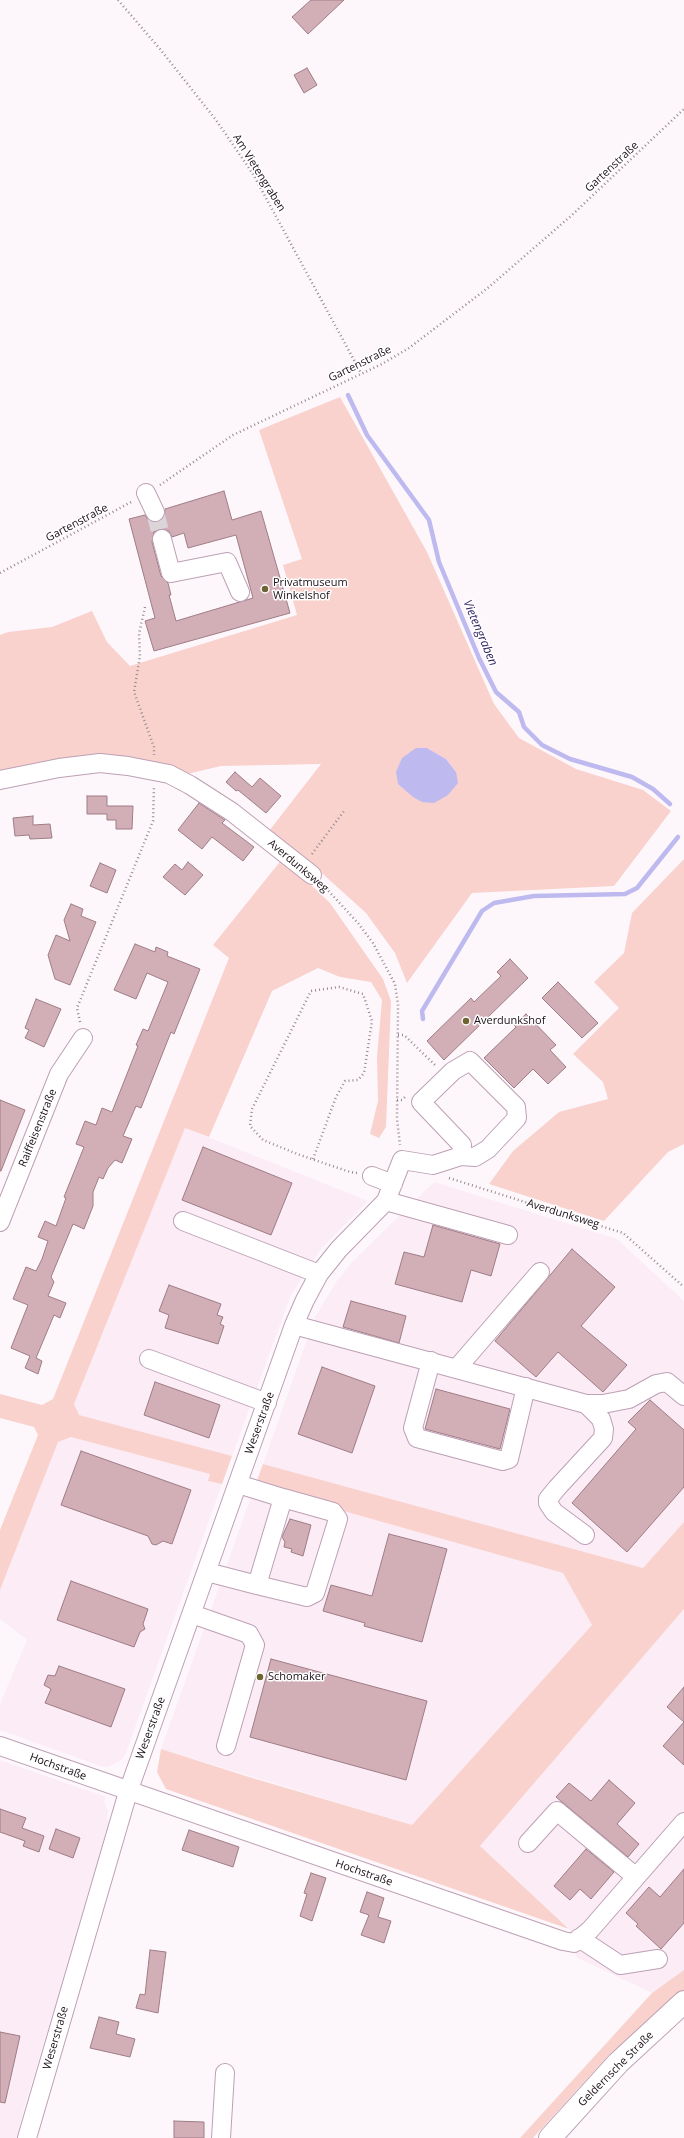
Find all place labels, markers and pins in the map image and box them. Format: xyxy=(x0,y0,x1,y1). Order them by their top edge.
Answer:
place label: Privatmuseum Winkelshof xyxy=(273,576,348,602)
marker: Privatmuseum Winkelshof xyxy=(260,584,270,594)
place label: Averdunkshof xyxy=(474,1014,545,1028)
marker: Averdunkshof xyxy=(461,1016,471,1026)
place label: Schomaker xyxy=(268,1670,325,1684)
marker: Schomaker xyxy=(255,1672,265,1682)

